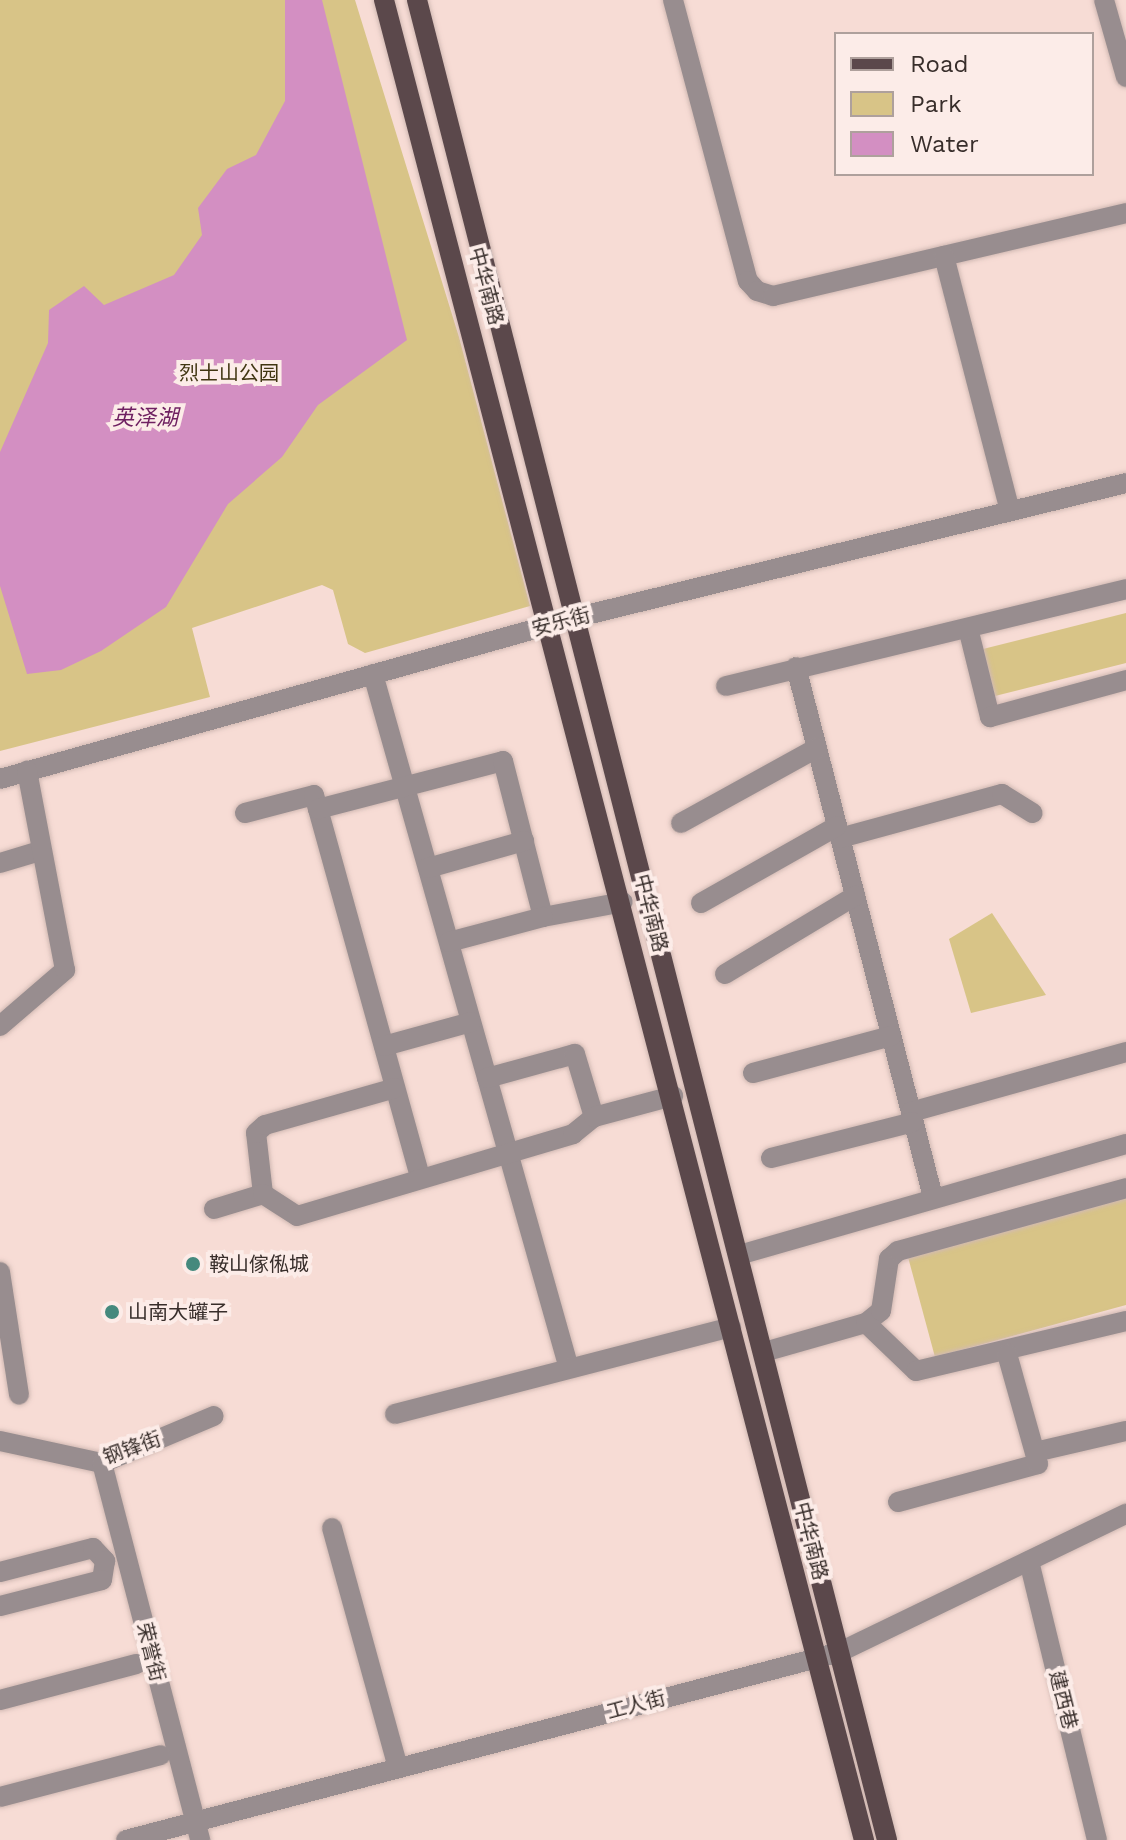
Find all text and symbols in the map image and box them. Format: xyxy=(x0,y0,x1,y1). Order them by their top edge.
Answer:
legend xyxy=(834,32,1094,176)
text: Road xyxy=(910,50,969,78)
text: Park xyxy=(910,90,962,118)
text: Water xyxy=(910,130,979,158)
street label: 中华南路 xyxy=(464,244,508,328)
park label: 烈士山公园 xyxy=(179,361,279,385)
water label: 英泽湖 xyxy=(112,405,178,431)
street label: 安乐街 xyxy=(529,603,593,641)
street label: 中华南路 xyxy=(630,871,672,955)
place label: 鞍山傢俬城 xyxy=(209,1252,309,1276)
marker: 鞍山傢俬城 xyxy=(184,1255,202,1273)
place label: 山南大罐子 xyxy=(128,1300,228,1324)
marker: 山南大罐子 xyxy=(103,1303,121,1321)
street label: 钢锋街 xyxy=(100,1426,164,1470)
street label: 中华南路 xyxy=(790,1499,832,1583)
street label: 荣誉街 xyxy=(132,1620,170,1684)
street label: 建西巷 xyxy=(1044,1668,1082,1732)
street label: 工人街 xyxy=(604,1686,668,1724)

